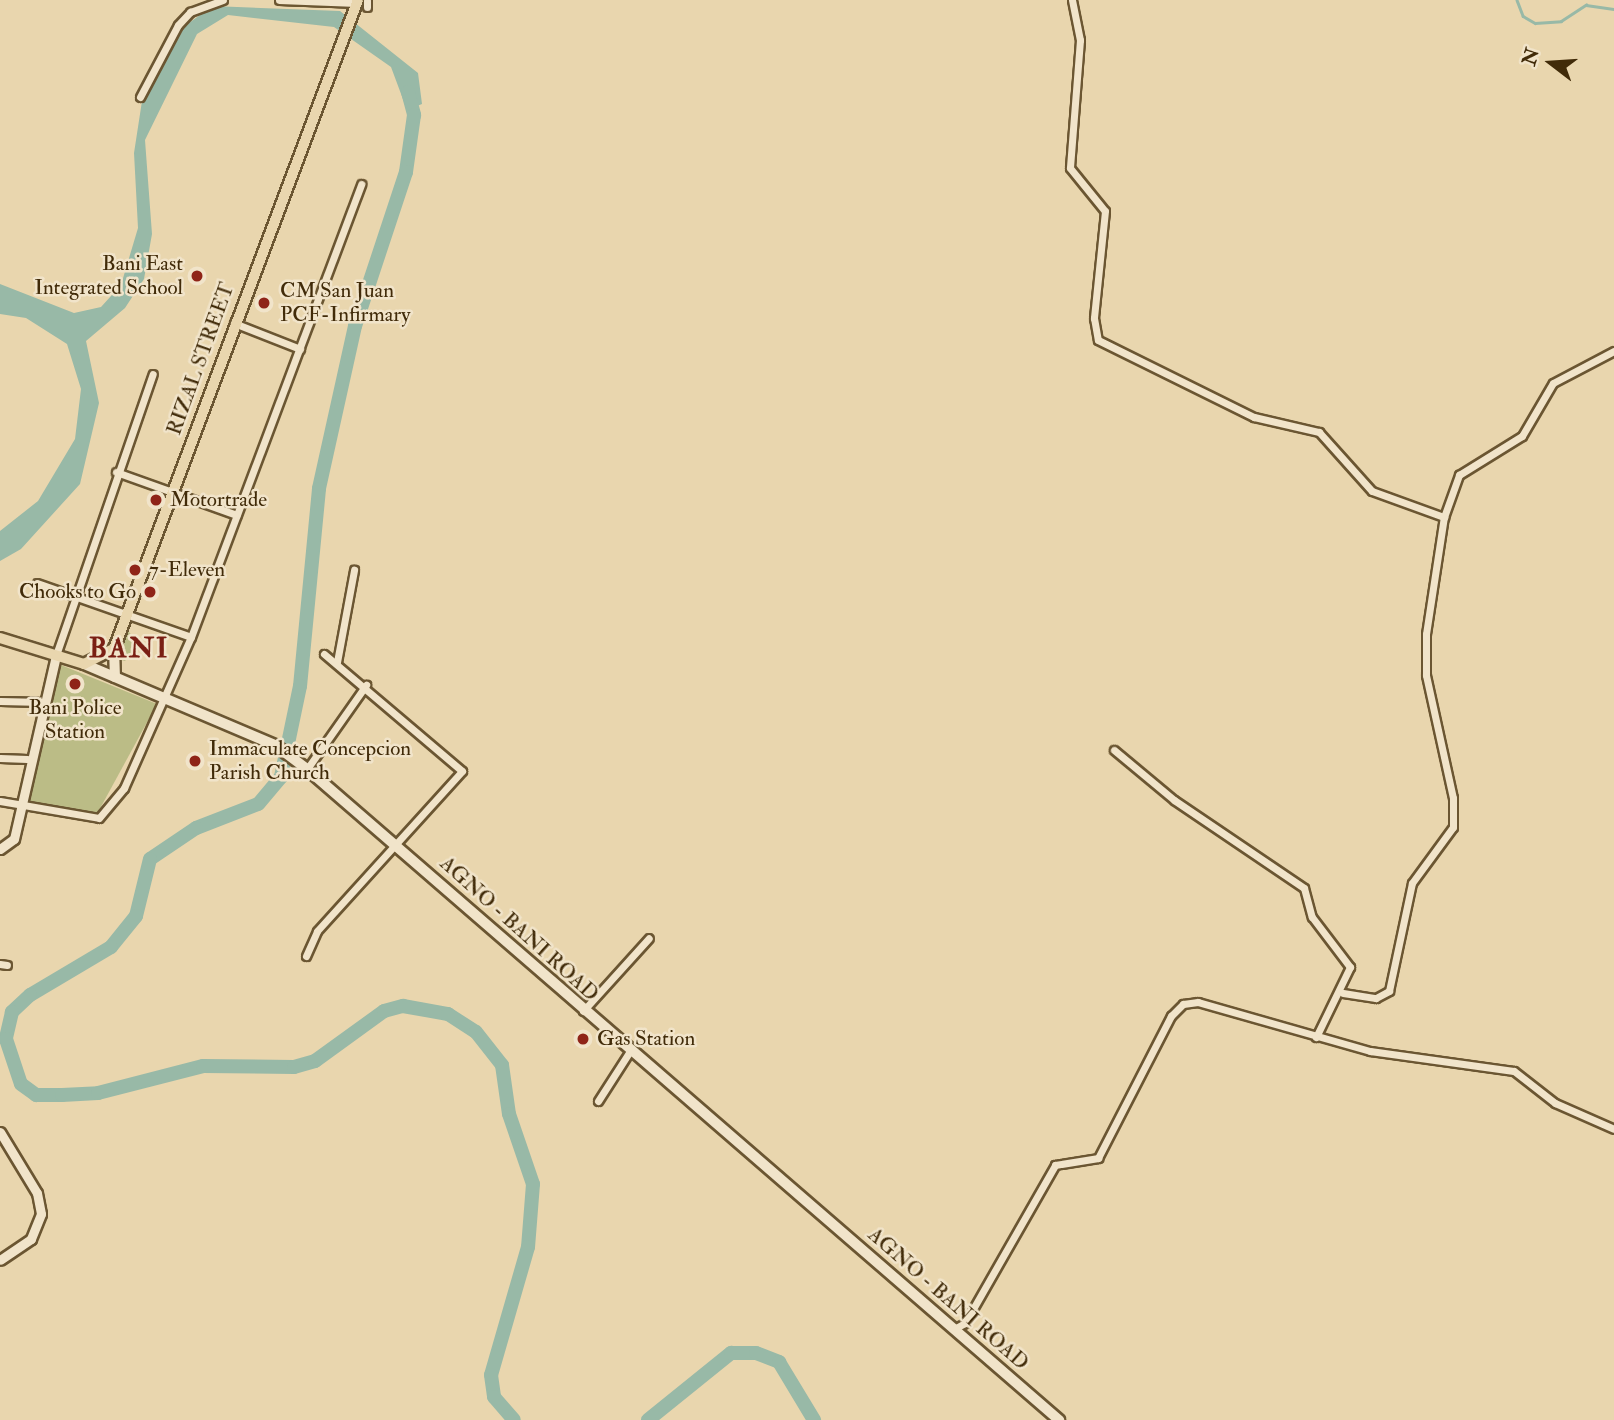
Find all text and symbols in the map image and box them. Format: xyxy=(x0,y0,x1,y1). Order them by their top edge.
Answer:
north arrow xyxy=(1516,28,1586,98)
text: N xyxy=(1517,45,1545,69)
place label: Bani East Integrated School xyxy=(34,251,183,301)
marker: Bani East Integrated School xyxy=(189,268,205,284)
place label: CM San Juan PCF-Infirmary xyxy=(280,278,410,328)
street label: RIZAL STREET xyxy=(162,279,240,439)
marker: CM San Juan PCF-Infirmary xyxy=(254,293,274,313)
place label: Motortrade xyxy=(170,487,267,513)
marker: Motortrade xyxy=(148,492,164,508)
place label: 7-Eleven xyxy=(149,557,225,583)
marker: 7-Eleven xyxy=(127,562,143,578)
place label: Chooks to Go xyxy=(19,579,136,605)
marker: Chooks to Go xyxy=(142,584,158,600)
district label: BANI xyxy=(89,632,169,666)
marker: Bani Police Station xyxy=(67,676,83,692)
place label: Bani Police Station xyxy=(28,695,122,745)
place label: Immaculate Concepcion Parish Church xyxy=(209,736,411,786)
marker: Immaculate Concepcion Parish Church xyxy=(187,753,203,769)
street label: AGNO - BANI ROAD xyxy=(434,851,604,1007)
place label: Gas Station xyxy=(597,1026,695,1052)
marker: Gas Station xyxy=(575,1031,591,1047)
street label: AGNO - BANI ROAD xyxy=(862,1222,1034,1376)

